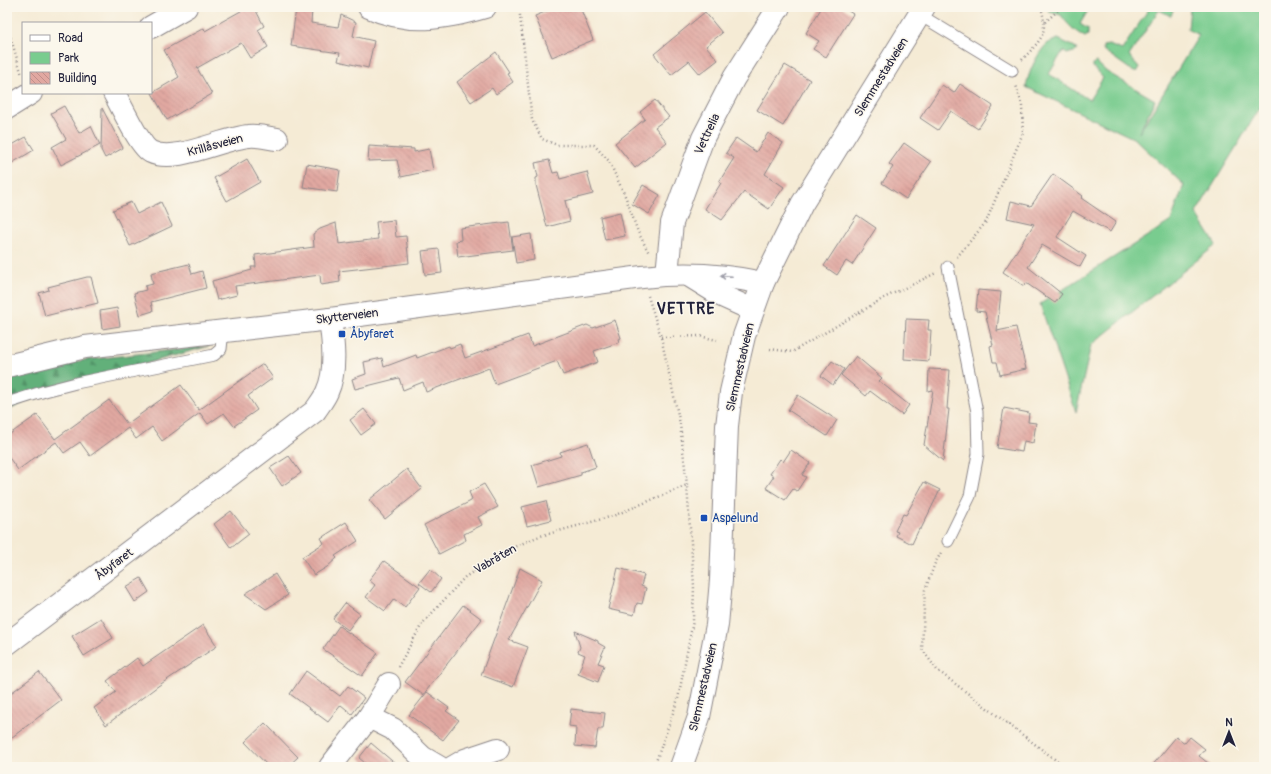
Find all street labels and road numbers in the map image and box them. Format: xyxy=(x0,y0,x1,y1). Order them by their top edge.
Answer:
street label: Slemmestadveien xyxy=(851,35,912,120)
street label: Vettrelia xyxy=(692,111,724,157)
street label: Krillåsveien xyxy=(186,131,245,160)
street label: Skytterveien xyxy=(315,305,379,328)
street label: Slemmestadveien xyxy=(723,321,758,413)
street label: Vabråten xyxy=(471,541,519,578)
street label: Åbyfaret xyxy=(92,544,136,584)
street label: Slemmestadveien xyxy=(686,641,721,733)

